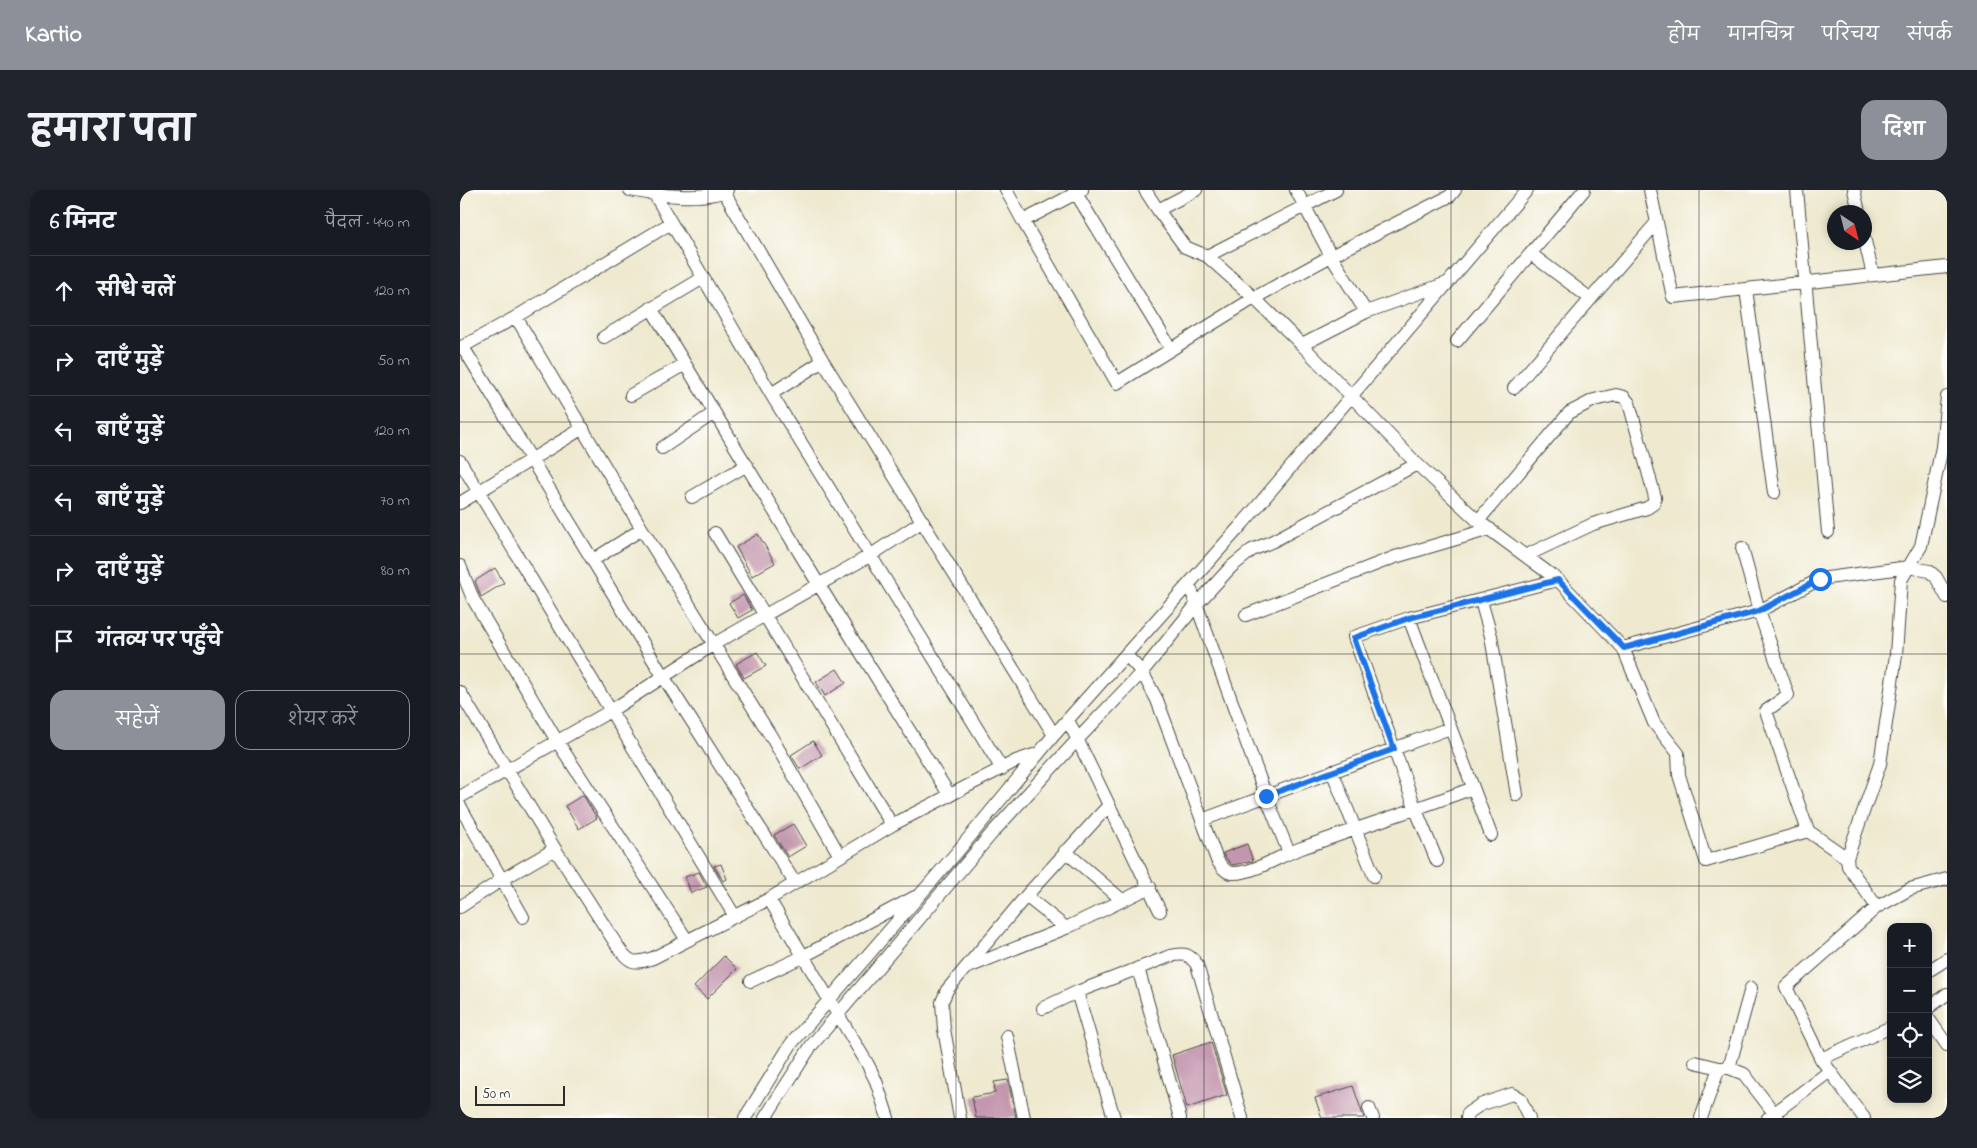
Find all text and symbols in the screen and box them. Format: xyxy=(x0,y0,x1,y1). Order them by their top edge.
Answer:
text: Kartio xyxy=(25,18,82,53)
text: होम xyxy=(1668,23,1700,49)
text: मानचित्र xyxy=(1728,23,1794,49)
text: परिचय xyxy=(1822,23,1879,49)
text: संपर्क xyxy=(1907,23,1952,49)
button: दिशा xyxy=(1861,100,1947,160)
text: हमारा पता xyxy=(30,106,194,157)
north arrow xyxy=(1827,205,1872,250)
text: 6 मिनट xyxy=(50,208,115,238)
text: पैदल · 440 m xyxy=(325,211,410,235)
icon: ahead xyxy=(50,277,78,305)
text: सीधे चलें xyxy=(97,278,175,305)
text: 120 m xyxy=(374,279,410,303)
icon: right xyxy=(50,347,78,375)
text: दाएँ मुड़ें xyxy=(97,348,163,375)
text: 50 m xyxy=(378,349,410,373)
icon: left xyxy=(50,417,78,445)
text: बाएँ मुड़ें xyxy=(97,418,164,445)
text: 120 m xyxy=(374,419,410,443)
icon: left xyxy=(50,487,78,515)
text: बाएँ मुड़ें xyxy=(97,488,164,515)
text: 70 m xyxy=(380,489,410,513)
icon: right xyxy=(50,557,78,585)
text: दाएँ मुड़ें xyxy=(97,558,163,585)
text: 80 m xyxy=(381,559,410,583)
route start xyxy=(1809,568,1832,591)
icon: arrive xyxy=(50,627,78,655)
text: गंतव्य पर पहुँचे xyxy=(97,628,222,655)
button: सहेजें xyxy=(50,690,225,750)
button: शेयर करें xyxy=(235,690,410,750)
route end xyxy=(1255,785,1278,808)
map controls xyxy=(1887,923,1932,1103)
button: + xyxy=(1887,923,1932,968)
button: − xyxy=(1887,968,1932,1013)
button: locate xyxy=(1887,1013,1932,1058)
button: layers xyxy=(1887,1058,1932,1103)
scale bar xyxy=(475,1083,565,1106)
text: 50 m xyxy=(482,1084,510,1105)

